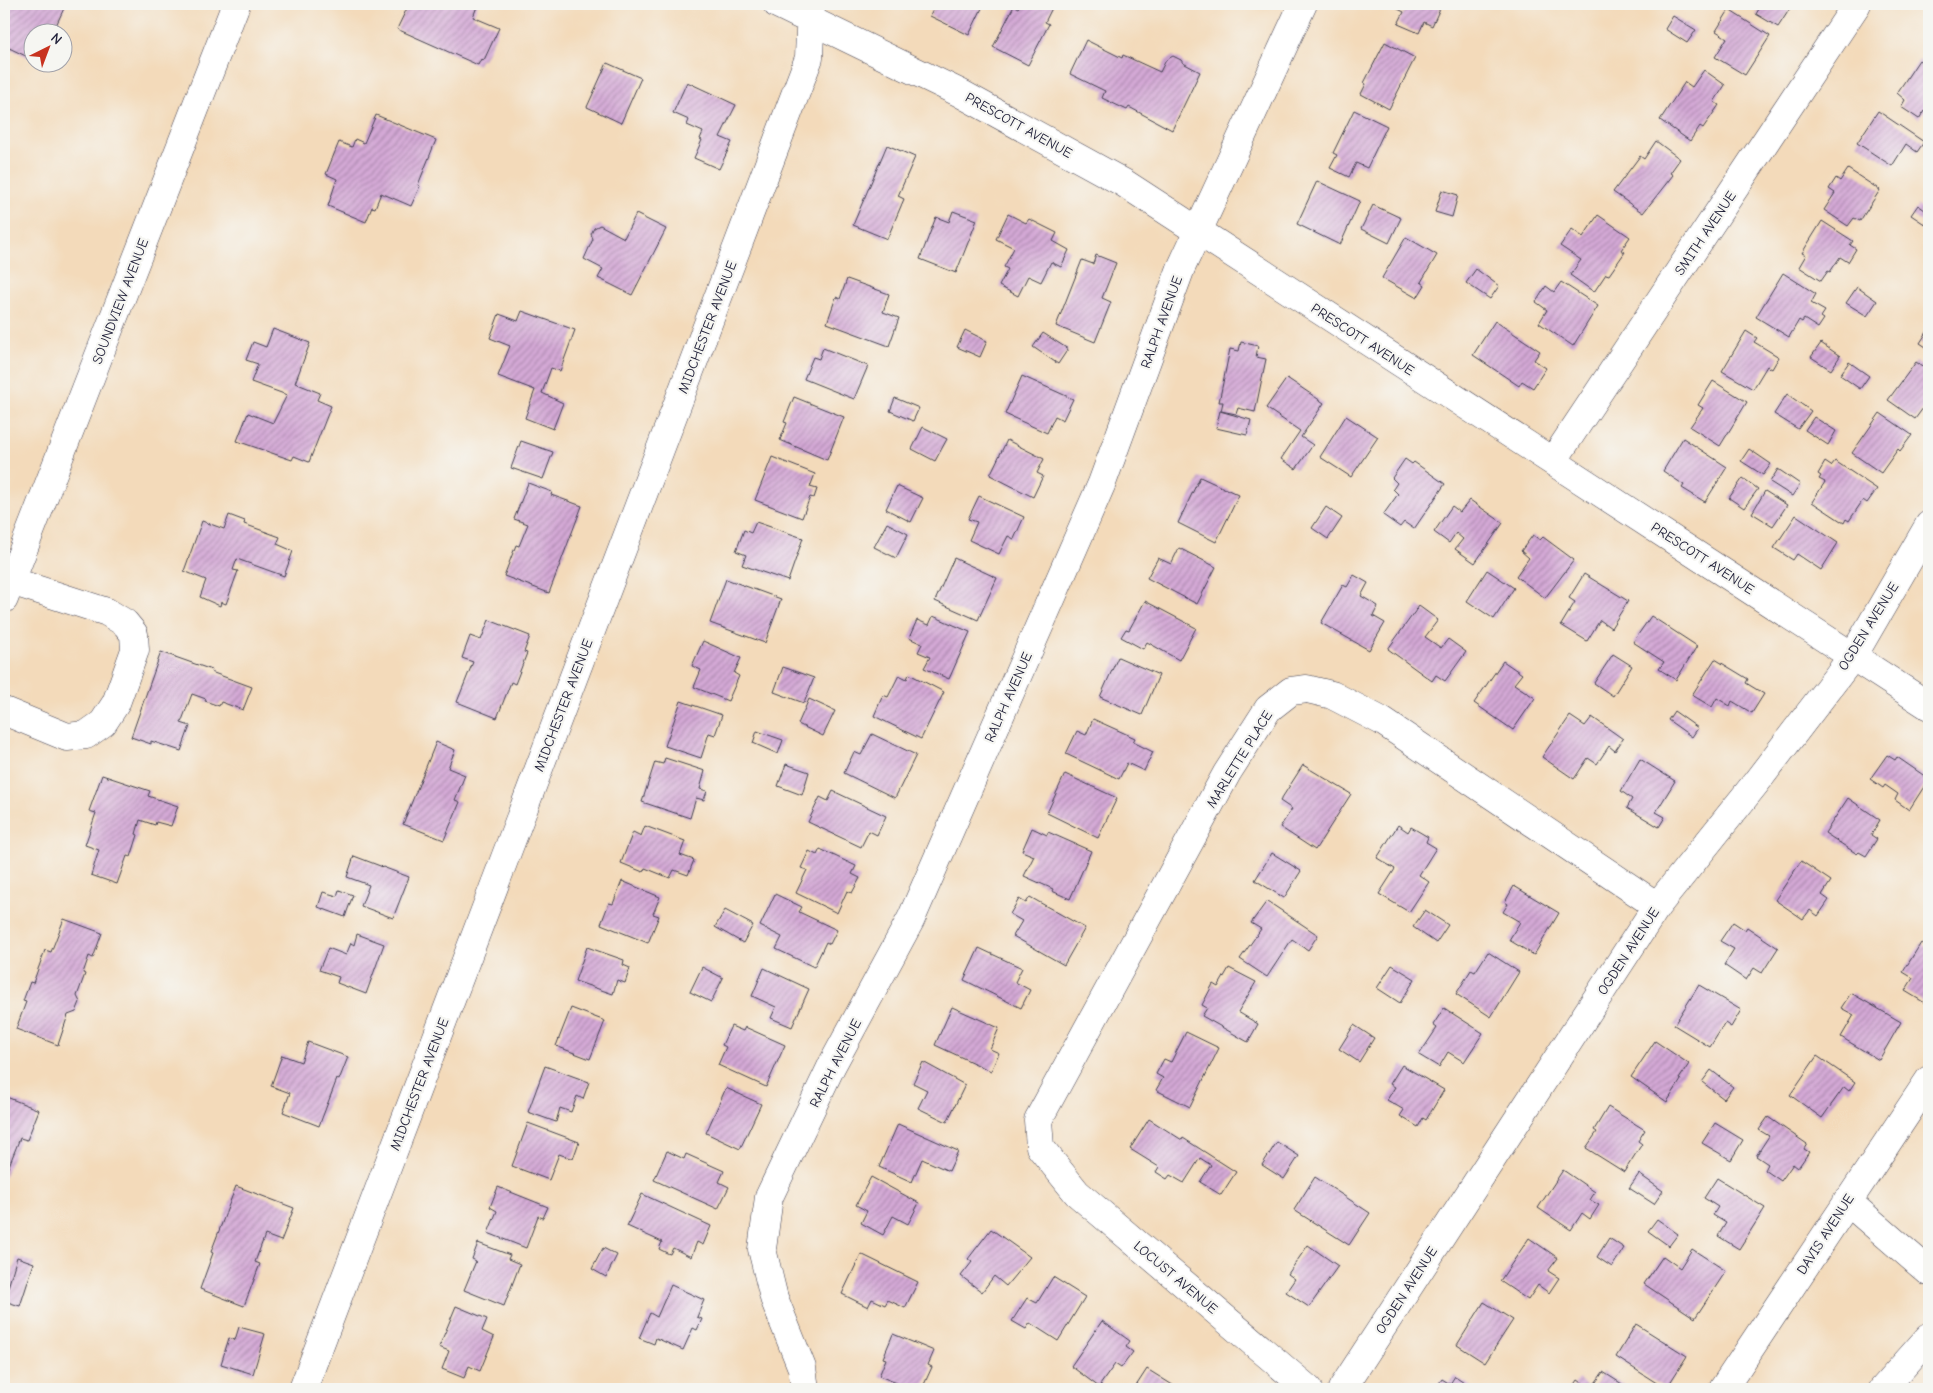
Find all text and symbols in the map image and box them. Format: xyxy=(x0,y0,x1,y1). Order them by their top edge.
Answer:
north arrow xyxy=(22,22,72,72)
text: N xyxy=(47,29,65,48)
street label: PRESCOTT AVENUE xyxy=(962,89,1075,162)
street label: SMITH AVENUE xyxy=(1671,188,1740,279)
street label: SOUNDVIEW AVENUE xyxy=(89,236,152,366)
street label: MIDCHESTER AVENUE xyxy=(674,259,741,396)
street label: RALPH AVENUE xyxy=(1137,274,1186,371)
street label: PRESCOTT AVENUE xyxy=(1308,300,1418,379)
street label: PRESCOTT AVENUE xyxy=(1648,519,1758,598)
street label: OGDEN AVENUE xyxy=(1834,579,1902,674)
street label: MIDCHESTER AVENUE xyxy=(530,637,597,774)
street label: RALPH AVENUE xyxy=(981,649,1036,745)
street label: MARLETTE PLACE xyxy=(1203,707,1276,811)
street label: OGDEN AVENUE xyxy=(1594,904,1663,998)
street label: MIDCHESTER AVENUE xyxy=(386,1016,453,1153)
street label: RALPH AVENUE xyxy=(806,1016,865,1110)
street label: DAVIS AVENUE xyxy=(1793,1191,1858,1278)
street label: LOCUST AVENUE xyxy=(1130,1237,1221,1317)
street label: OGDEN AVENUE xyxy=(1372,1243,1441,1337)

